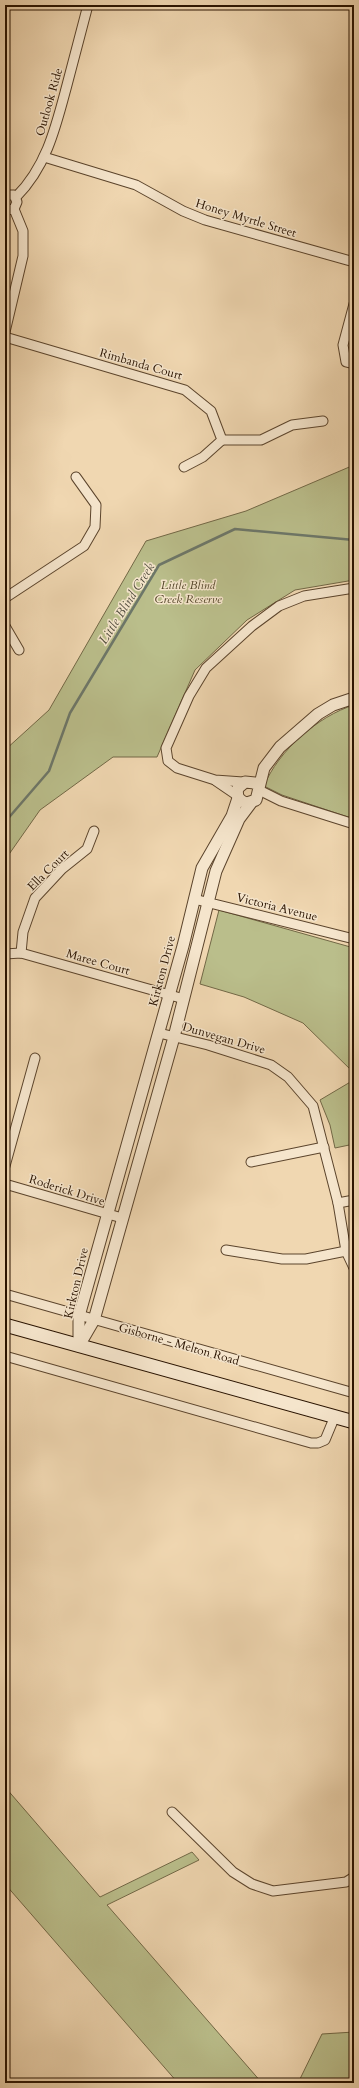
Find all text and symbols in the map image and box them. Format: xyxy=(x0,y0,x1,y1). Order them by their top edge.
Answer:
street label: Outlook Ride xyxy=(32,66,66,138)
street label: Honey Myrtle Street xyxy=(194,195,299,241)
street label: Rimbanda Court xyxy=(98,345,184,384)
water label: Little Blind Creek xyxy=(95,559,159,648)
park label: Little Blind Creek Reserve xyxy=(154,577,222,607)
street label: Ella Court xyxy=(24,846,72,894)
street label: Victoria Avenue xyxy=(235,889,319,925)
street label: Kirkton Drive xyxy=(145,934,179,1008)
street label: Maree Court xyxy=(64,945,132,979)
street label: Dunvegan Drive xyxy=(181,1019,267,1057)
street label: Roderick Drive xyxy=(27,1171,107,1209)
street label: Kirkton Drive xyxy=(60,1246,92,1320)
street label: Gisborne - Melton Road xyxy=(117,1319,242,1369)

